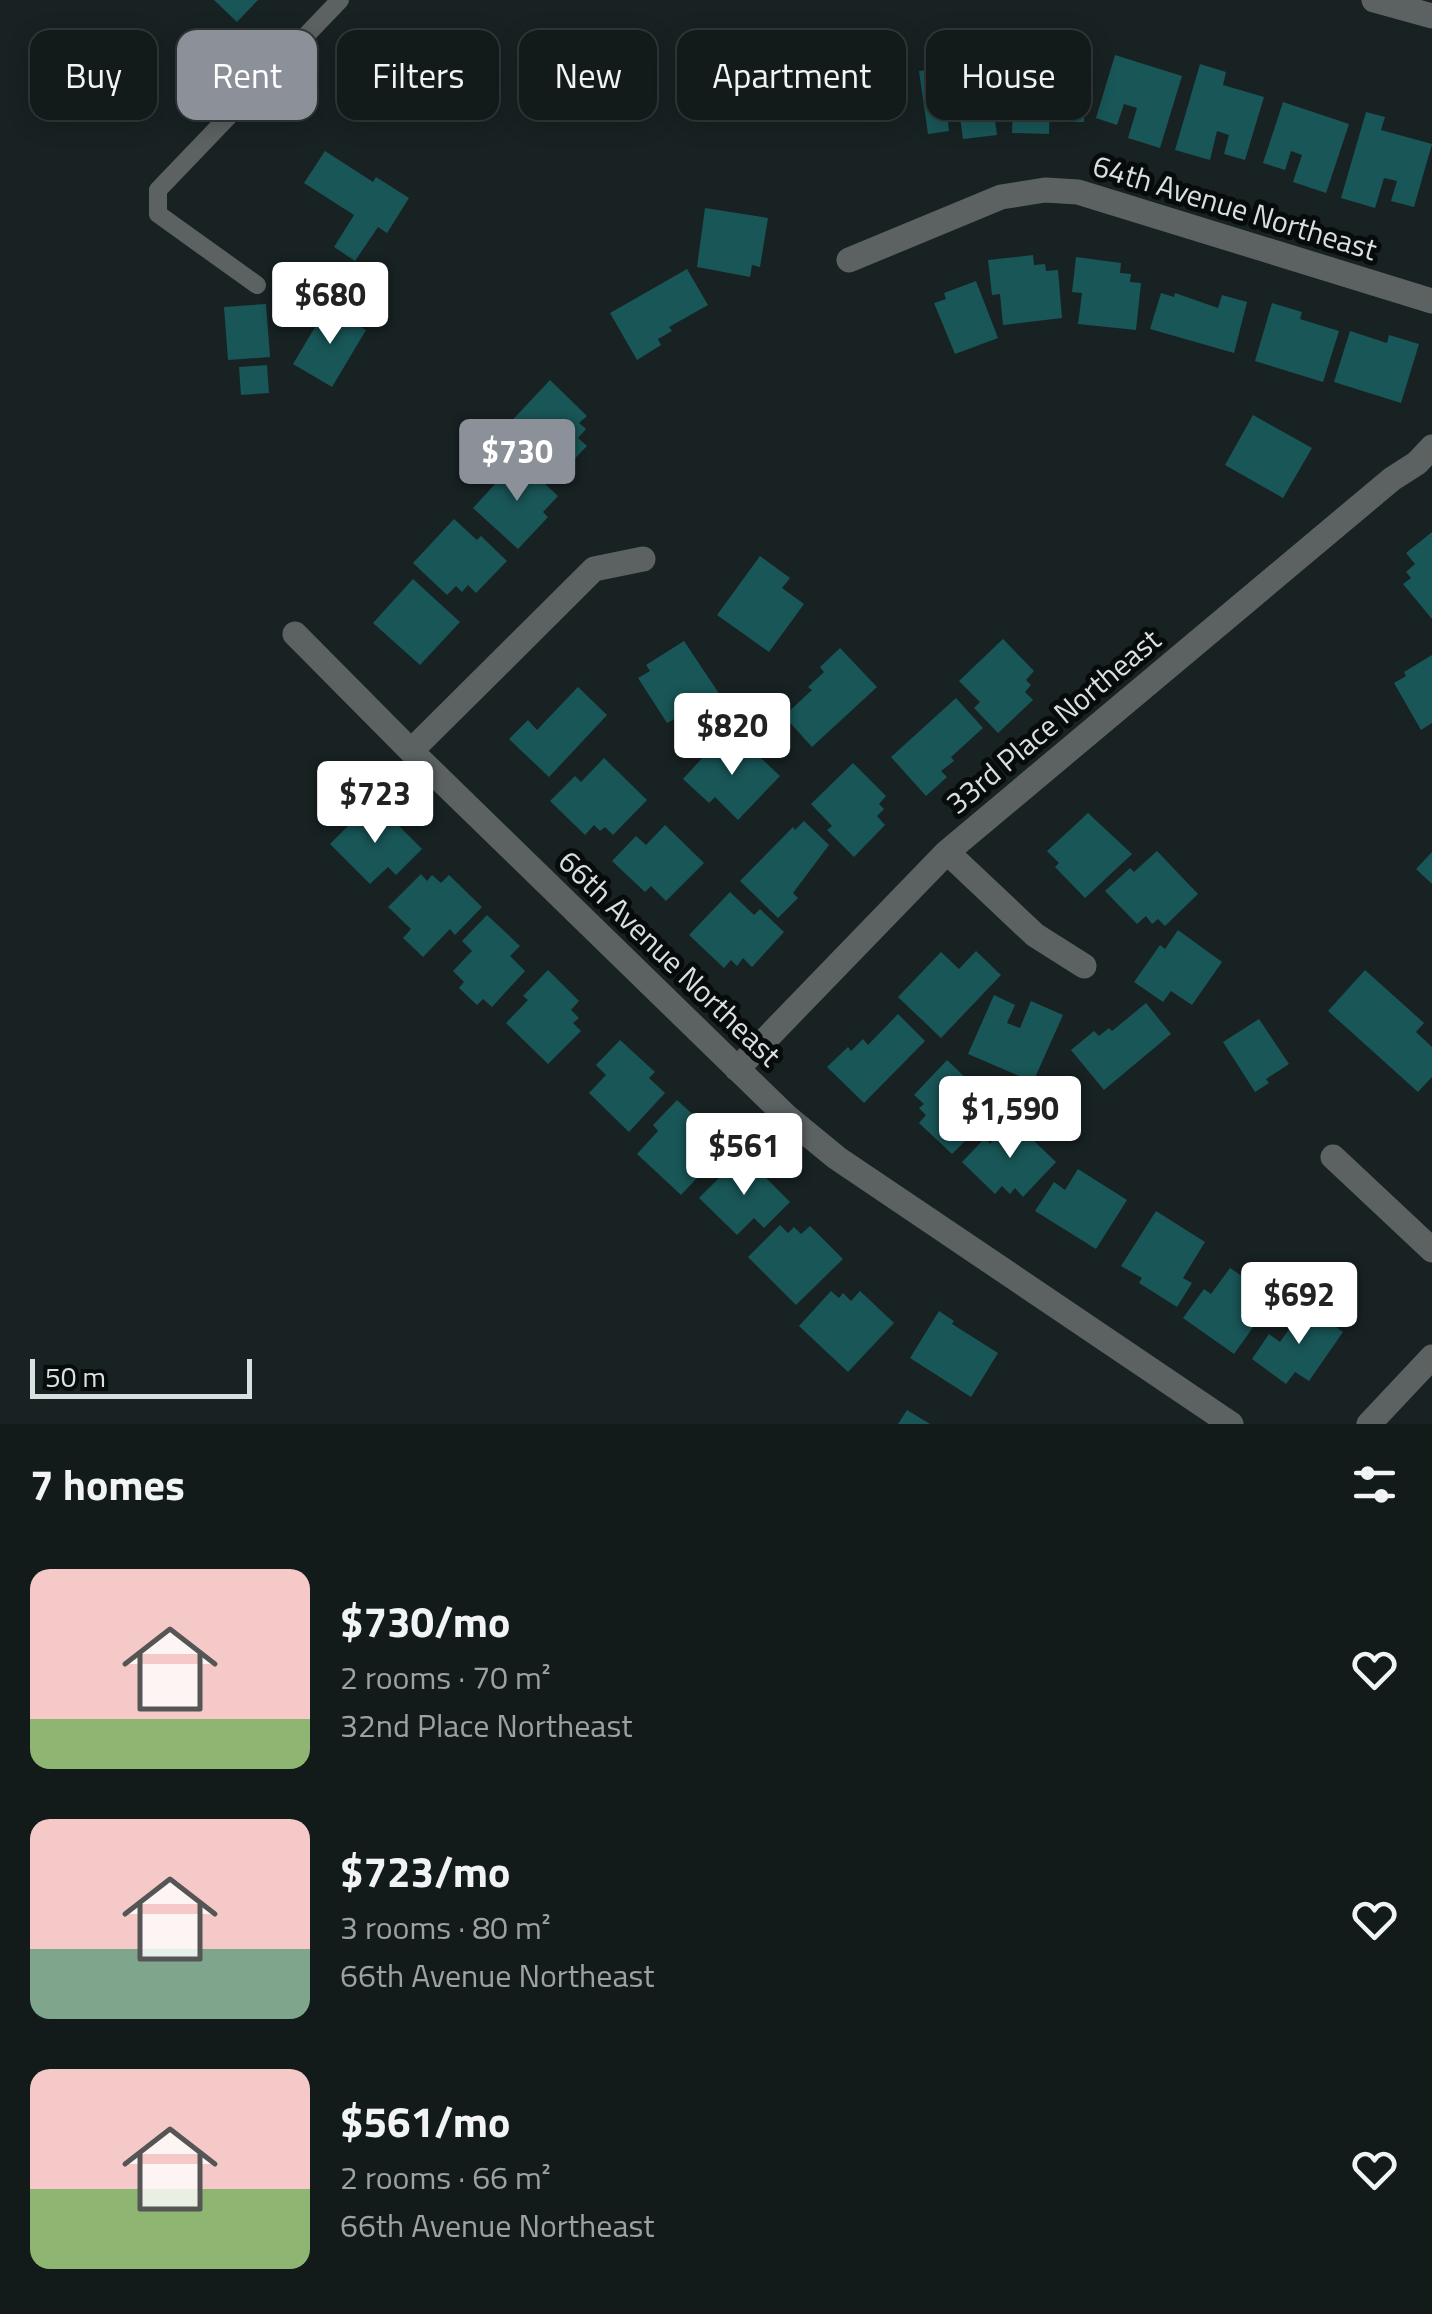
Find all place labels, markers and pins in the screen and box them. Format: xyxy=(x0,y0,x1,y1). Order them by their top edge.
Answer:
pin: $680 xyxy=(271,262,389,347)
pin: $730 xyxy=(458,419,576,504)
pin: $820 xyxy=(673,693,791,778)
pin: $723 xyxy=(316,761,434,846)
pin: $1,590 xyxy=(929,1076,1091,1161)
pin: $561 xyxy=(685,1113,803,1198)
pin: $692 xyxy=(1240,1262,1358,1347)

